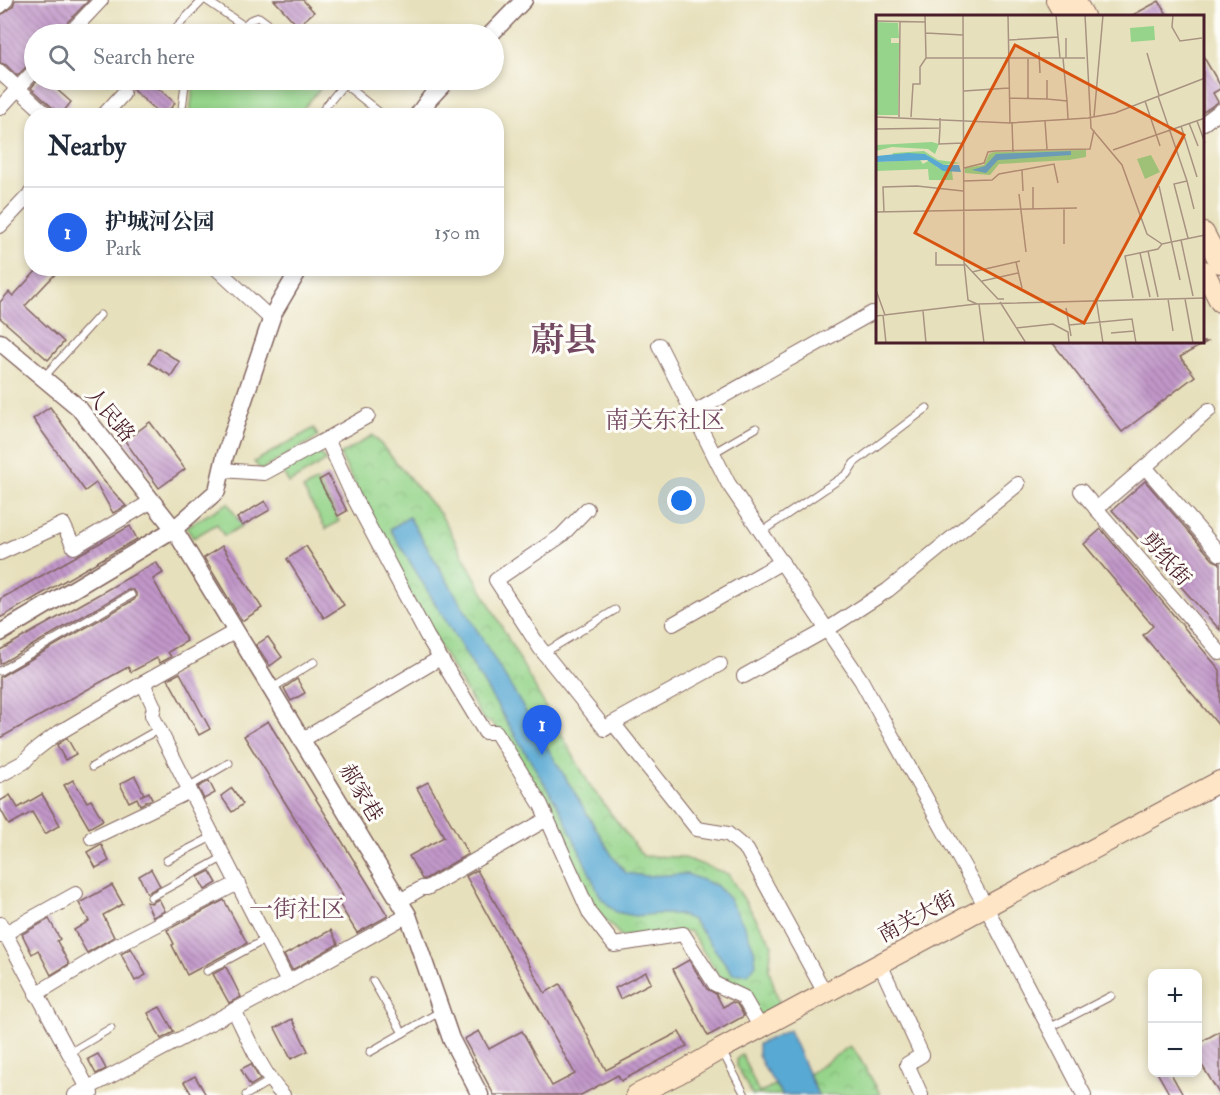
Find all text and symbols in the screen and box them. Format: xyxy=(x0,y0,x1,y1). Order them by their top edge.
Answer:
inset map xyxy=(876,15,1205,344)
search box xyxy=(24,24,504,90)
icon: search xyxy=(45,41,78,74)
text: Search here xyxy=(93,43,195,71)
text: Nearby xyxy=(48,131,126,163)
text: 护城河公园 xyxy=(105,208,215,236)
text: 1 xyxy=(64,220,71,245)
text: 150 m xyxy=(434,220,480,245)
text: Park xyxy=(105,236,141,261)
district label: 蔚县 xyxy=(531,320,597,361)
street label: 人民路 xyxy=(79,382,141,448)
district label: 南关东社区 xyxy=(605,405,725,436)
your location xyxy=(667,486,696,515)
street label: 剪纸街 xyxy=(1135,526,1197,592)
pin: 1 xyxy=(522,706,562,755)
street label: 郝家巷 xyxy=(333,759,389,827)
street label: 南关大街 xyxy=(874,885,960,949)
district label: 一街社区 xyxy=(249,894,345,925)
map controls xyxy=(1148,969,1202,1077)
button: + xyxy=(1148,969,1202,1023)
button: − xyxy=(1148,1023,1202,1077)

